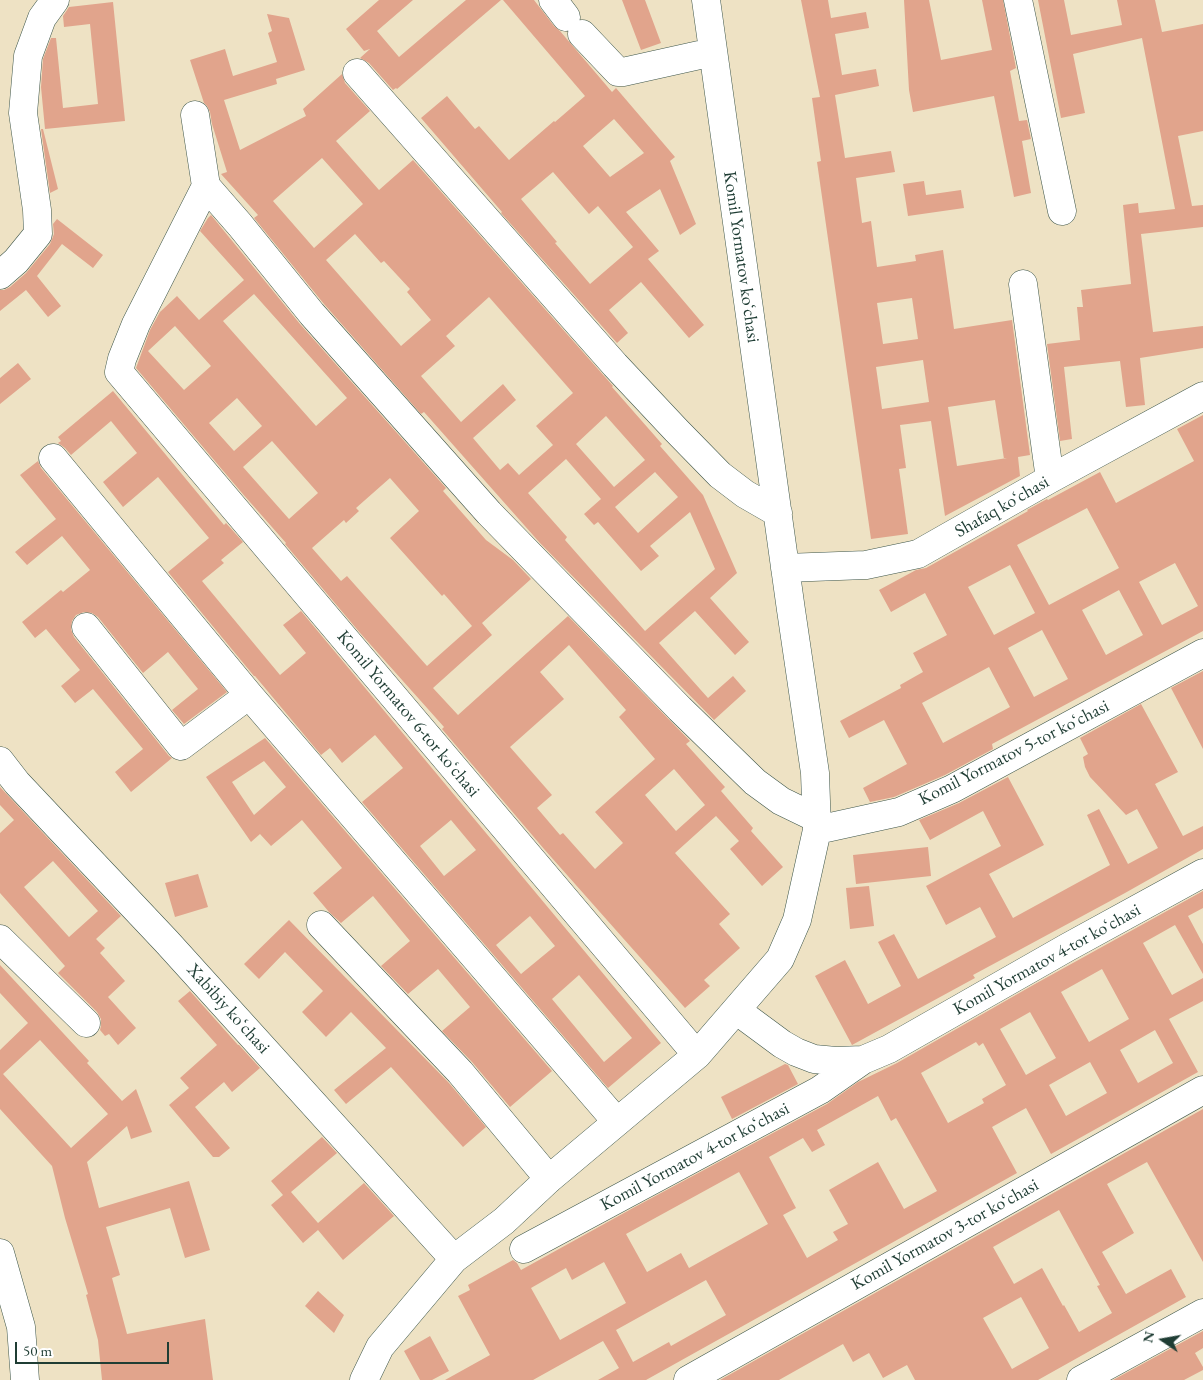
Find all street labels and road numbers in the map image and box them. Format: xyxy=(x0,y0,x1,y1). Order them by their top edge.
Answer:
street label: Komil Yormatov koʻchasi xyxy=(718,170,764,344)
street label: Shafaq koʻchasi xyxy=(951,471,1053,543)
street label: Komil Yormatov 6-tor koʻchasi xyxy=(332,626,484,802)
street label: Komil Yormatov 5-tor koʻchasi xyxy=(915,696,1113,810)
street label: Komil Yormatov 4-tor koʻchasi xyxy=(950,899,1144,1021)
street label: Xabibiy koʻchasi xyxy=(182,960,274,1058)
street label: Komil Yormatov 4-tor koʻchasi xyxy=(597,1098,793,1216)
street label: Komil Yormatov 3-tor koʻchasi xyxy=(848,1174,1042,1296)

